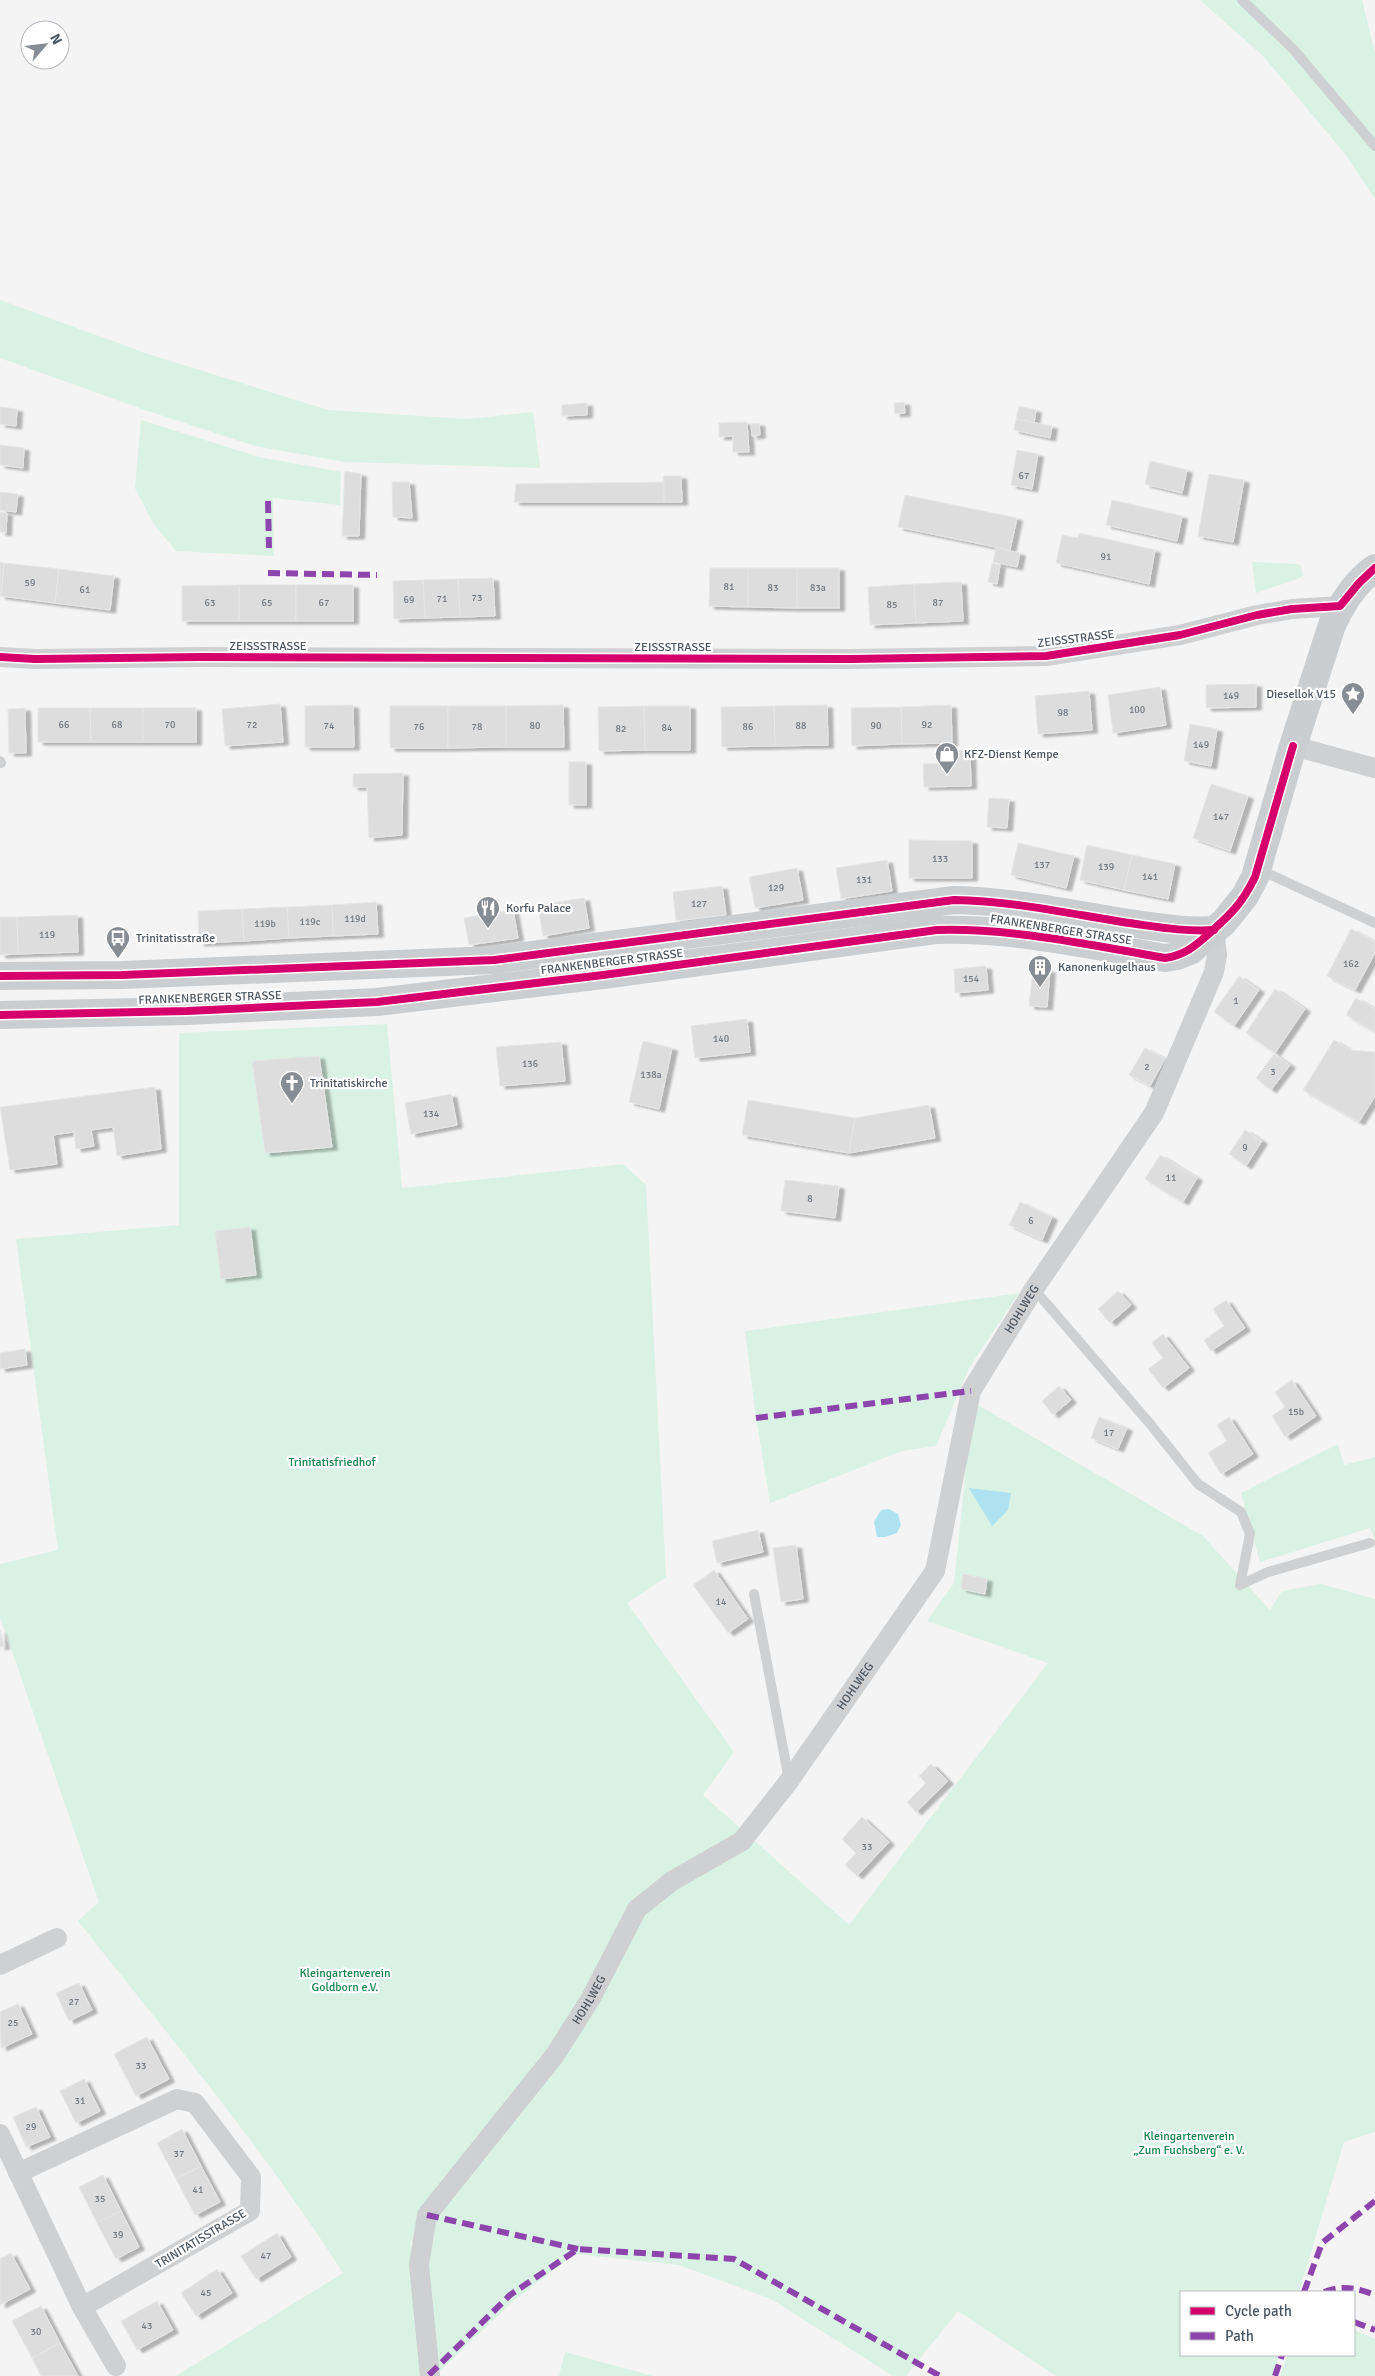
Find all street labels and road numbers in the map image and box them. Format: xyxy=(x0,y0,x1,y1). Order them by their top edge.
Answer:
street label: ZEISSSTRASSE xyxy=(1037,627,1115,651)
street label: ZEISSSTRASSE xyxy=(229,639,307,654)
street label: ZEISSSTRASSE xyxy=(634,640,712,655)
street label: FRANKENBERGER STRASSE xyxy=(989,911,1133,949)
street label: FRANKENBERGER STRASSE xyxy=(540,946,684,978)
street label: FRANKENBERGER STRASSE xyxy=(138,988,282,1008)
street label: HOHLWEG xyxy=(1001,1282,1042,1336)
street label: HOHLWEG xyxy=(833,1659,877,1713)
street label: HOHLWEG xyxy=(569,1973,609,2027)
street label: TRINITATISSTRASSE xyxy=(153,2206,249,2272)

